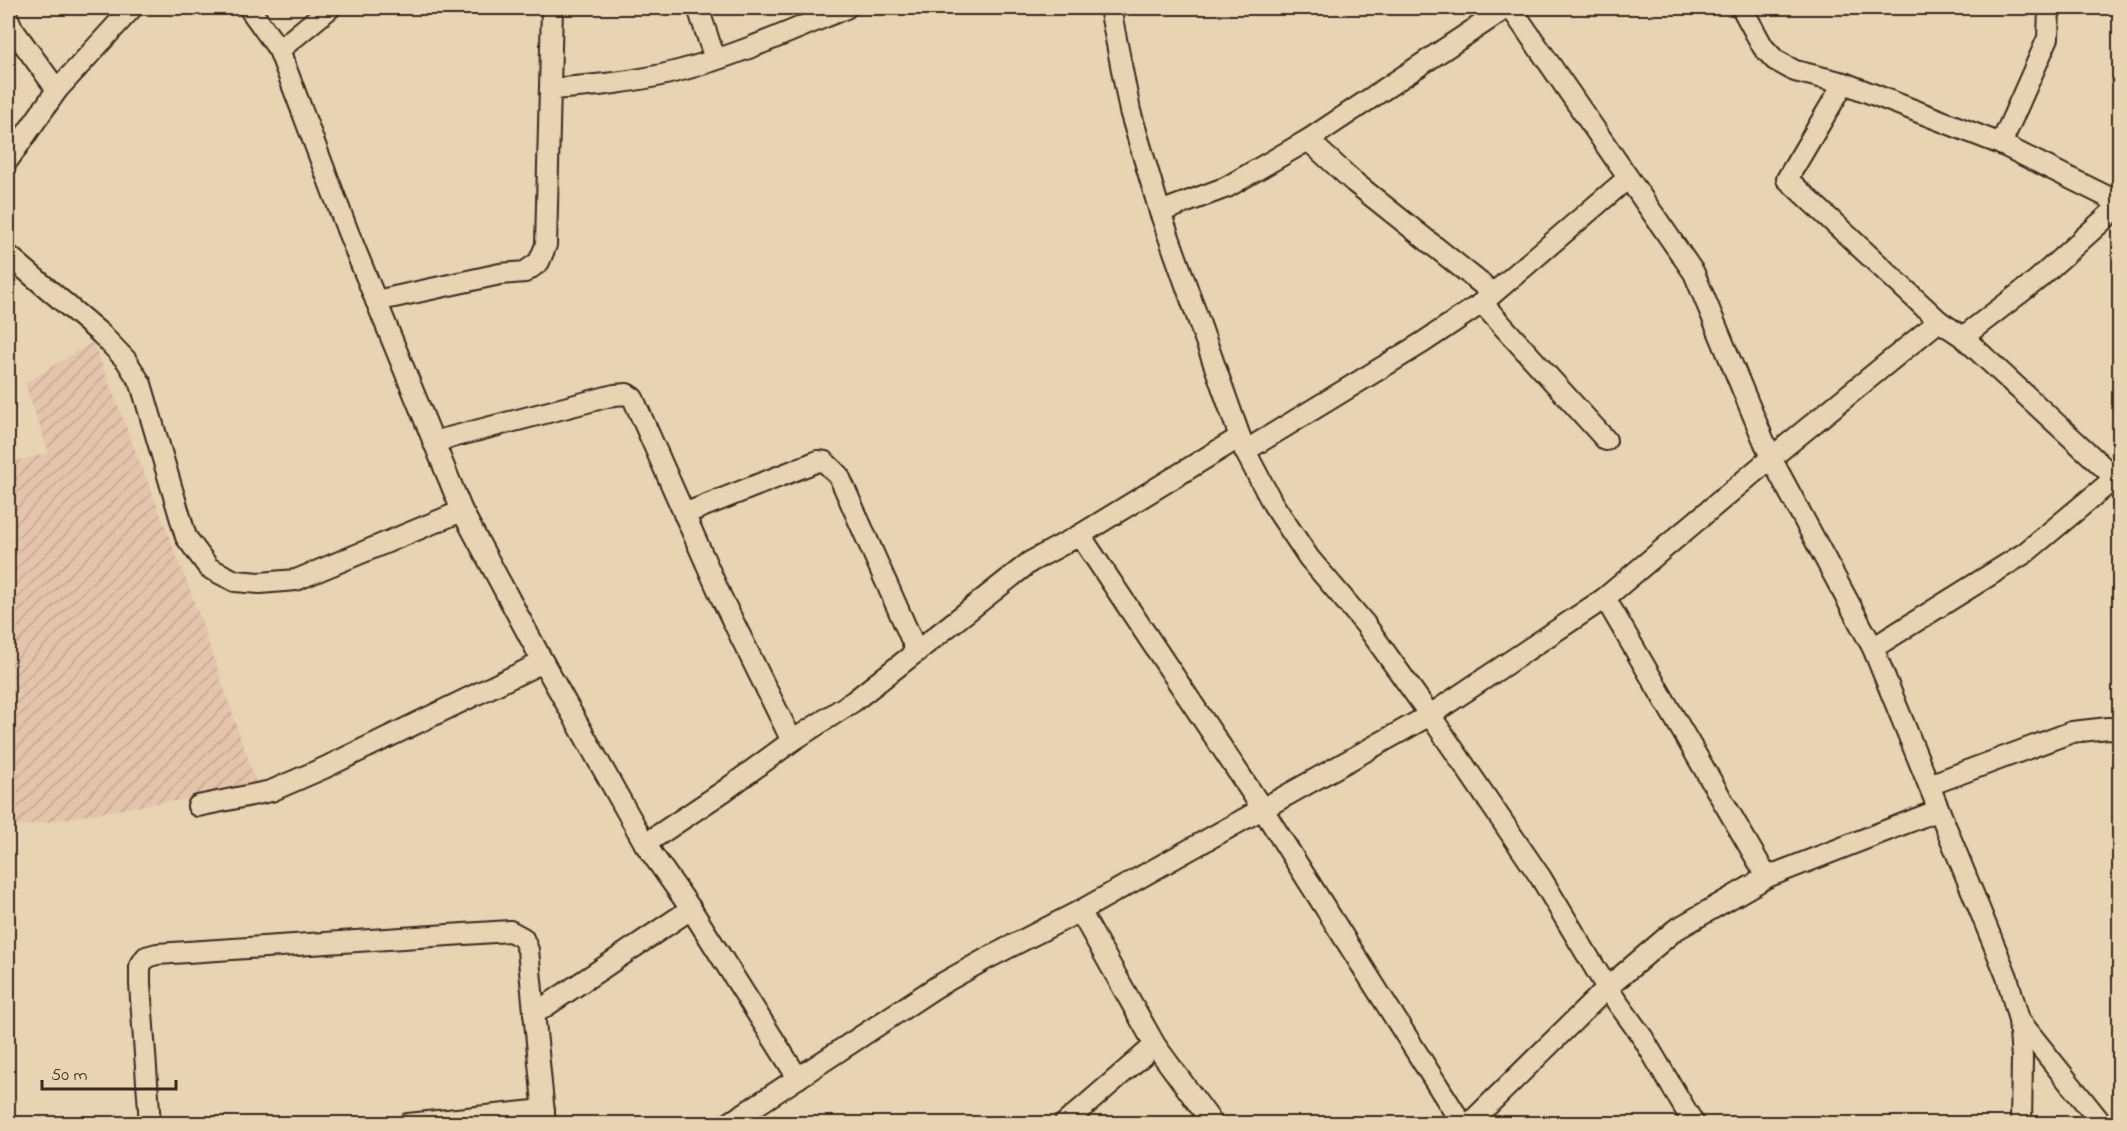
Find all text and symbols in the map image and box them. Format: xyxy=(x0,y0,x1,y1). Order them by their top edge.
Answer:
scale bar xyxy=(42,1053,176,1091)
text: 50 m xyxy=(51,1063,88,1089)

